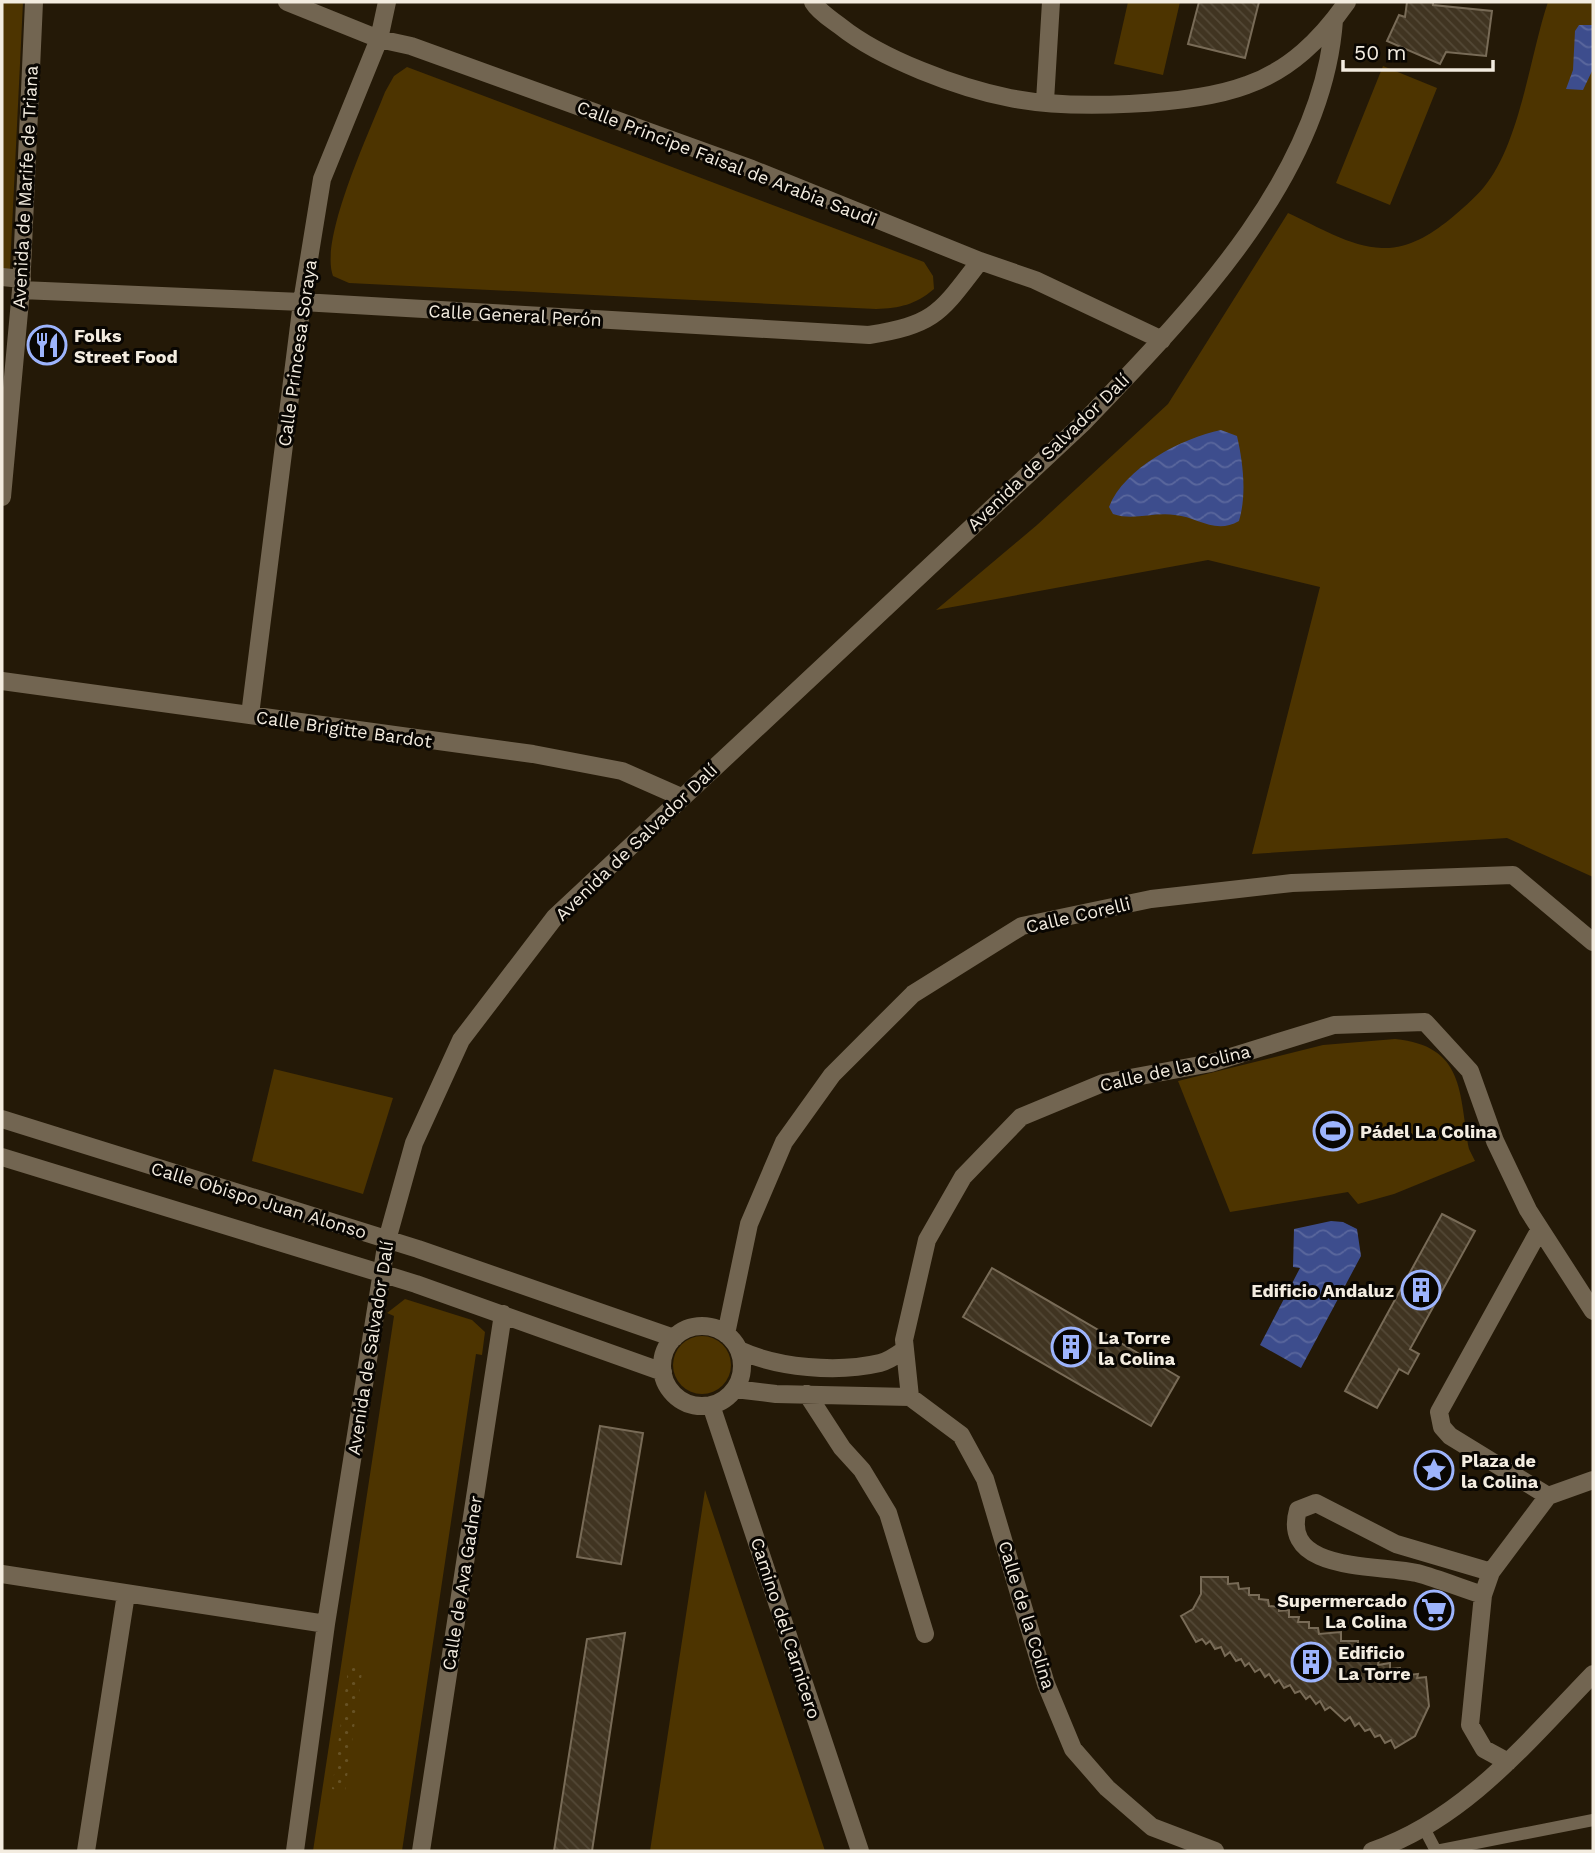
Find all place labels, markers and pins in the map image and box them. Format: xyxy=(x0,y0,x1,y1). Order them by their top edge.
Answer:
restaurant icon: Folks Street Food xyxy=(26,324,68,366)
place label: Folks Street Food xyxy=(74,325,178,367)
sports icon: Pádel La Colina xyxy=(1312,1110,1354,1152)
place label: Pádel La Colina xyxy=(1360,1121,1497,1142)
building icon: Edificio Andaluz xyxy=(1400,1269,1442,1311)
place label: Edificio Andaluz xyxy=(1251,1280,1394,1301)
building icon: La Torre la Colina xyxy=(1050,1326,1092,1368)
place label: La Torre la Colina xyxy=(1098,1327,1176,1369)
place icon: Plaza de la Colina xyxy=(1413,1449,1455,1491)
place label: Plaza de la Colina xyxy=(1461,1450,1539,1492)
supermarket icon: Supermercado La Colina xyxy=(1413,1589,1455,1631)
place label: Supermercado La Colina xyxy=(1277,1590,1408,1632)
building icon: Edificio La Torre xyxy=(1290,1641,1332,1683)
place label: Edificio La Torre xyxy=(1338,1642,1411,1684)

